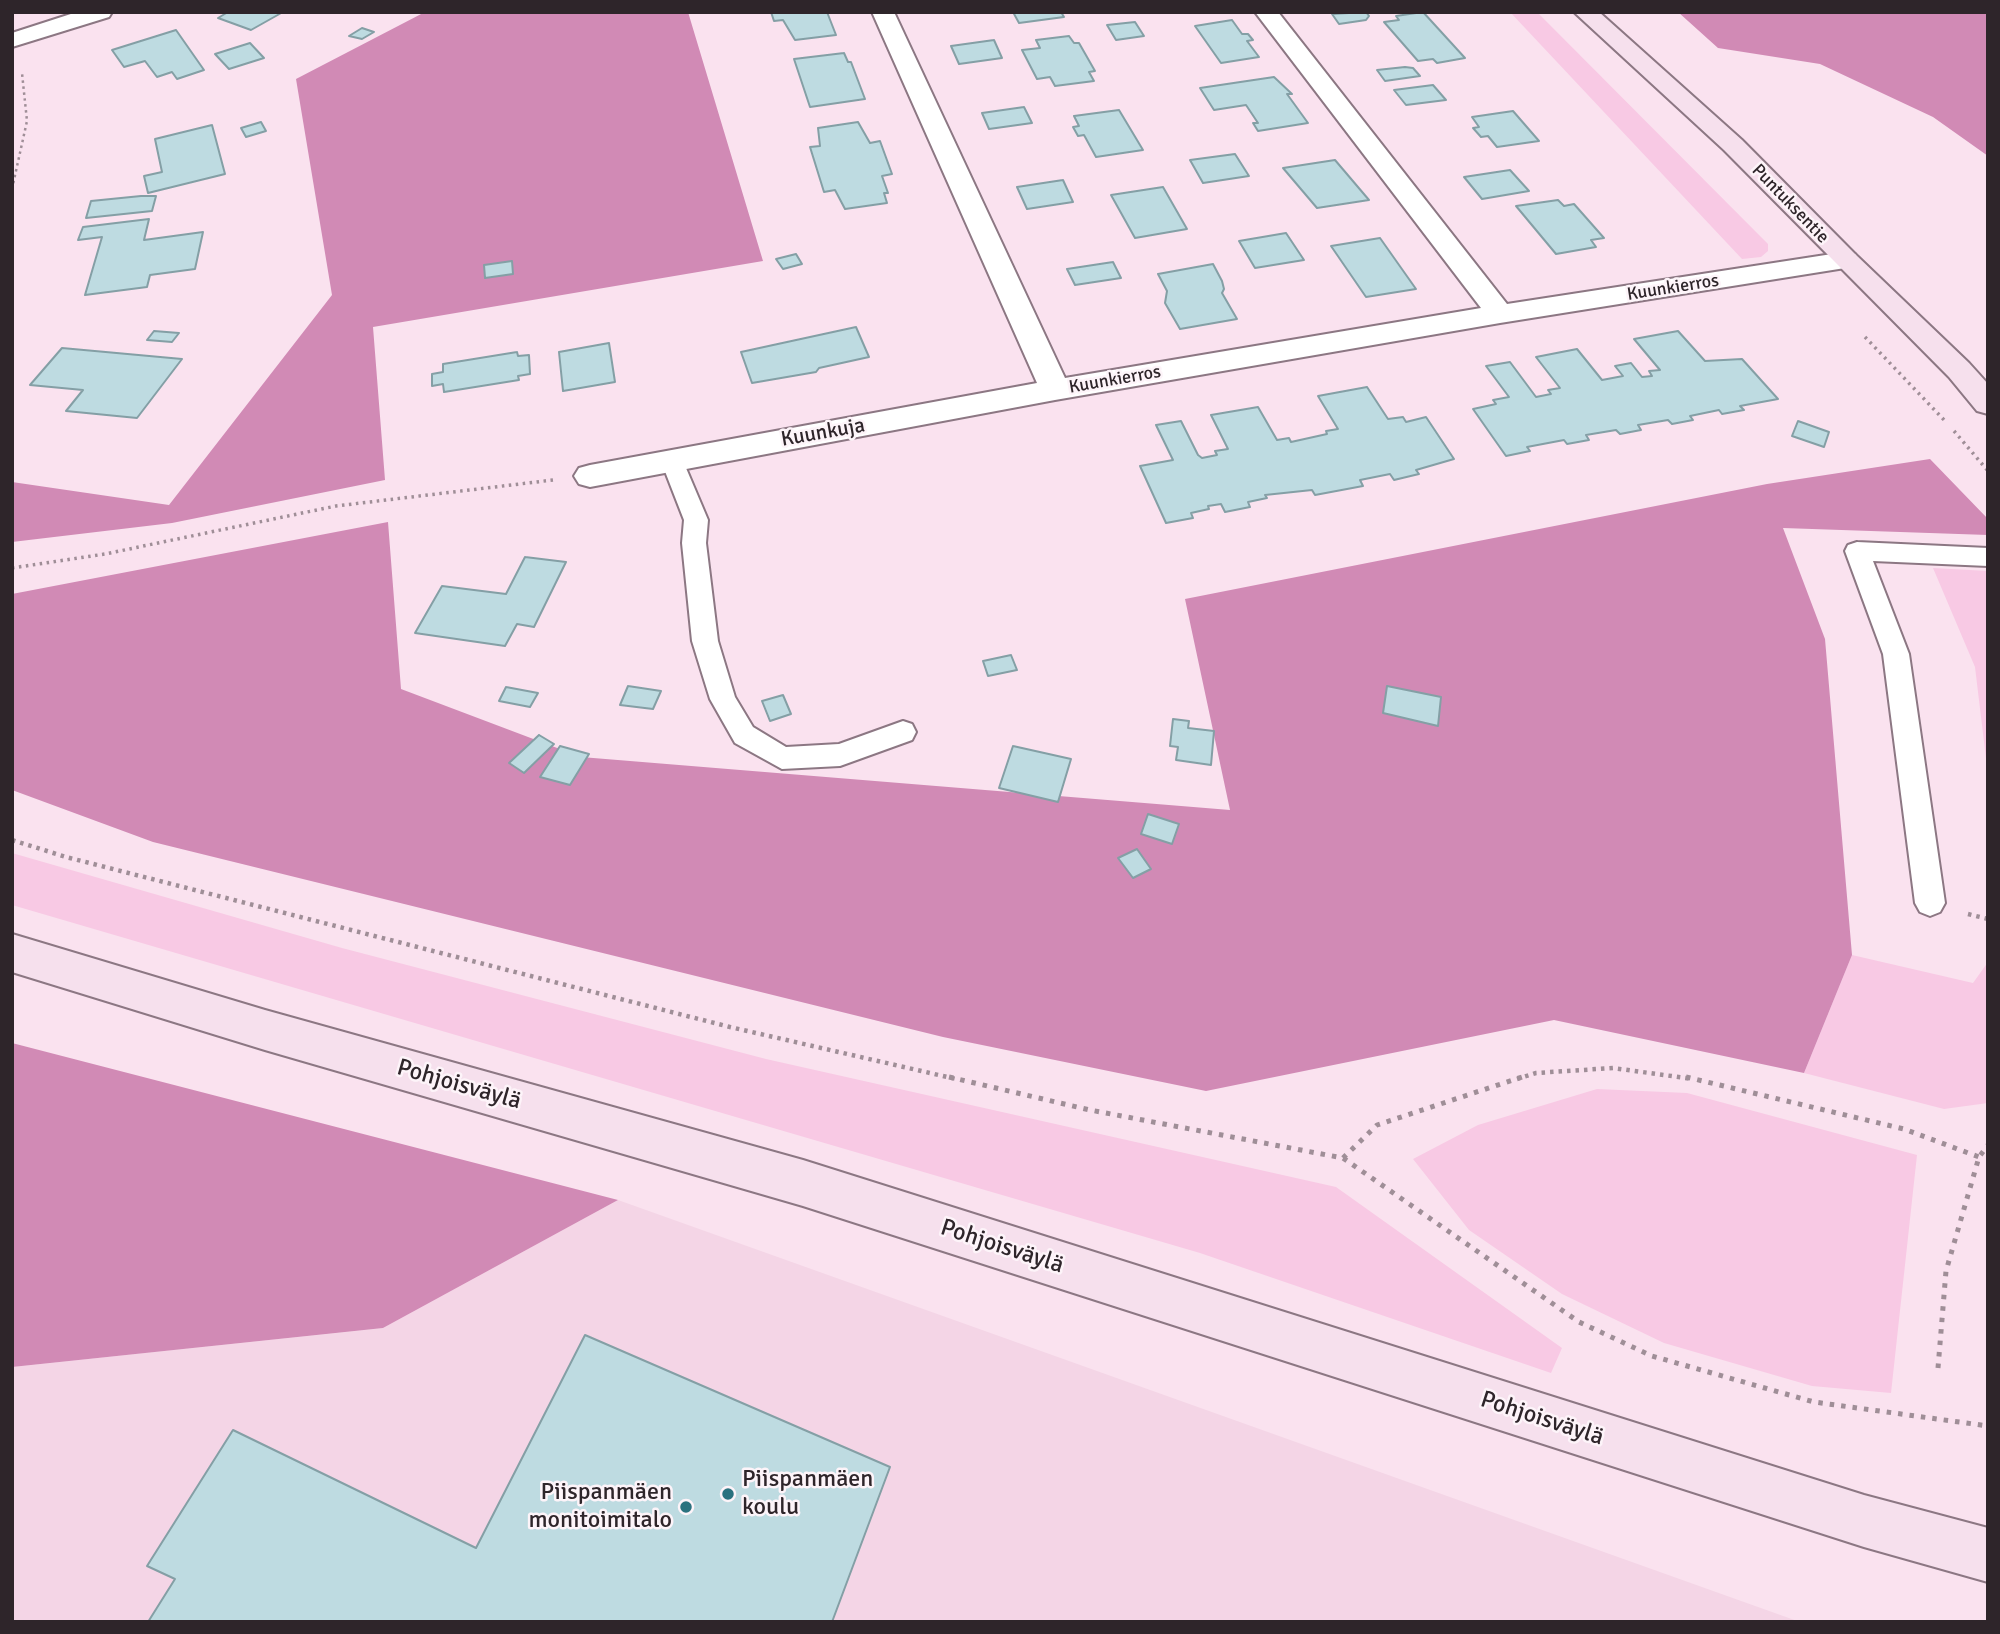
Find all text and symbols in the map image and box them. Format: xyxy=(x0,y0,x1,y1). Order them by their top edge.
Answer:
street label: Puntuksentie xyxy=(1747,160,1833,248)
street label: Kuunkierros xyxy=(1625,270,1721,306)
street label: Kuunkierros xyxy=(1067,361,1163,399)
street label: Kuunkuja xyxy=(779,413,867,453)
street label: Pohjoisväylä xyxy=(394,1054,524,1116)
street label: Pohjoisväylä xyxy=(937,1214,1067,1280)
street label: Pohjoisväylä xyxy=(1477,1386,1607,1452)
place label: Piispanmäen koulu xyxy=(742,1466,873,1522)
place label: Piispanmäen monitoimitalo xyxy=(528,1479,672,1535)
marker: Piispanmäen koulu xyxy=(720,1486,736,1502)
marker: Piispanmäen monitoimitalo xyxy=(678,1499,694,1515)

